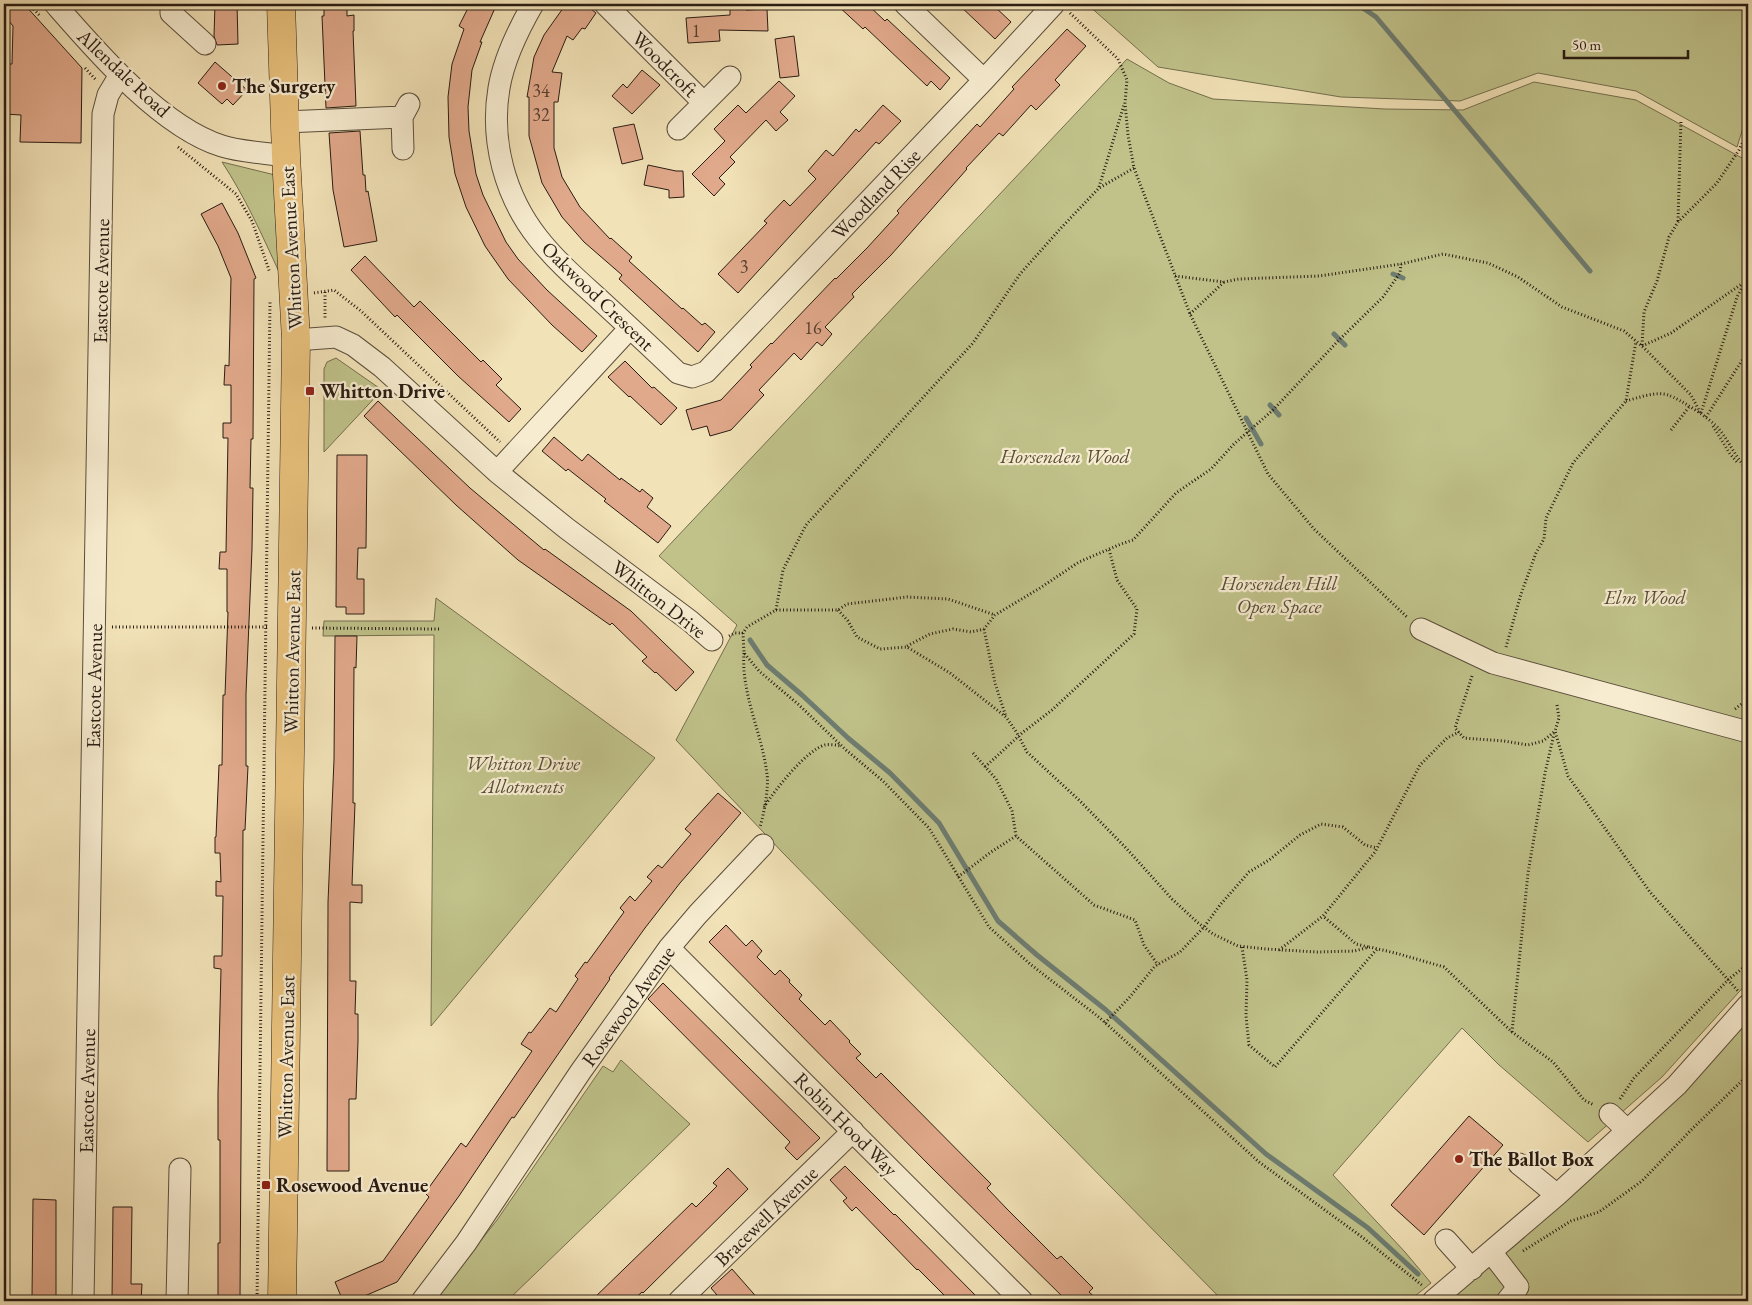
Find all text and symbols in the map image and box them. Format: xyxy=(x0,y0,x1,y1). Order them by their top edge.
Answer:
house number: 1 xyxy=(692,19,700,42)
street label: Allendale Road xyxy=(71,22,177,123)
street label: Woodcroft xyxy=(626,25,704,103)
scale bar xyxy=(1564,28,1688,60)
text: 50 m xyxy=(1572,35,1601,54)
place label: The Surgery xyxy=(232,73,336,99)
house number: 34 xyxy=(532,79,550,102)
marker: The Surgery xyxy=(216,80,228,92)
house number: 32 xyxy=(532,103,550,126)
street label: Woodland Rise xyxy=(826,143,926,245)
street label: Whitton Avenue East xyxy=(274,165,308,330)
street label: Eastcote Avenue xyxy=(87,218,115,344)
street label: Oakwood Crescent xyxy=(536,235,661,357)
house number: 3 xyxy=(740,255,748,278)
house number: 16 xyxy=(804,316,822,339)
place label: Whitton Drive xyxy=(320,378,445,404)
marker: Whitton Drive xyxy=(304,385,316,397)
park label: Horsenden Wood xyxy=(999,443,1130,469)
street label: Whitton Drive xyxy=(606,554,712,644)
street label: Whitton Avenue East xyxy=(278,569,306,734)
park label: Horsenden Hill Open Space xyxy=(1220,570,1338,619)
park label: Elm Wood xyxy=(1603,584,1687,610)
street label: Eastcote Avenue xyxy=(80,623,108,749)
park label: Whitton Drive Allotments xyxy=(466,750,580,799)
street label: Rosewood Avenue xyxy=(575,940,681,1071)
street label: Whitton Avenue East xyxy=(272,974,300,1139)
street label: Eastcote Avenue xyxy=(73,1028,101,1154)
street label: Robin Hood Way xyxy=(788,1066,904,1182)
place label: The Ballot Box xyxy=(1469,1146,1594,1172)
marker: The Ballot Box xyxy=(1453,1153,1465,1165)
street label: Bracewell Avenue xyxy=(709,1160,823,1272)
place label: Rosewood Avenue xyxy=(276,1172,428,1198)
marker: Rosewood Avenue xyxy=(260,1179,272,1191)

